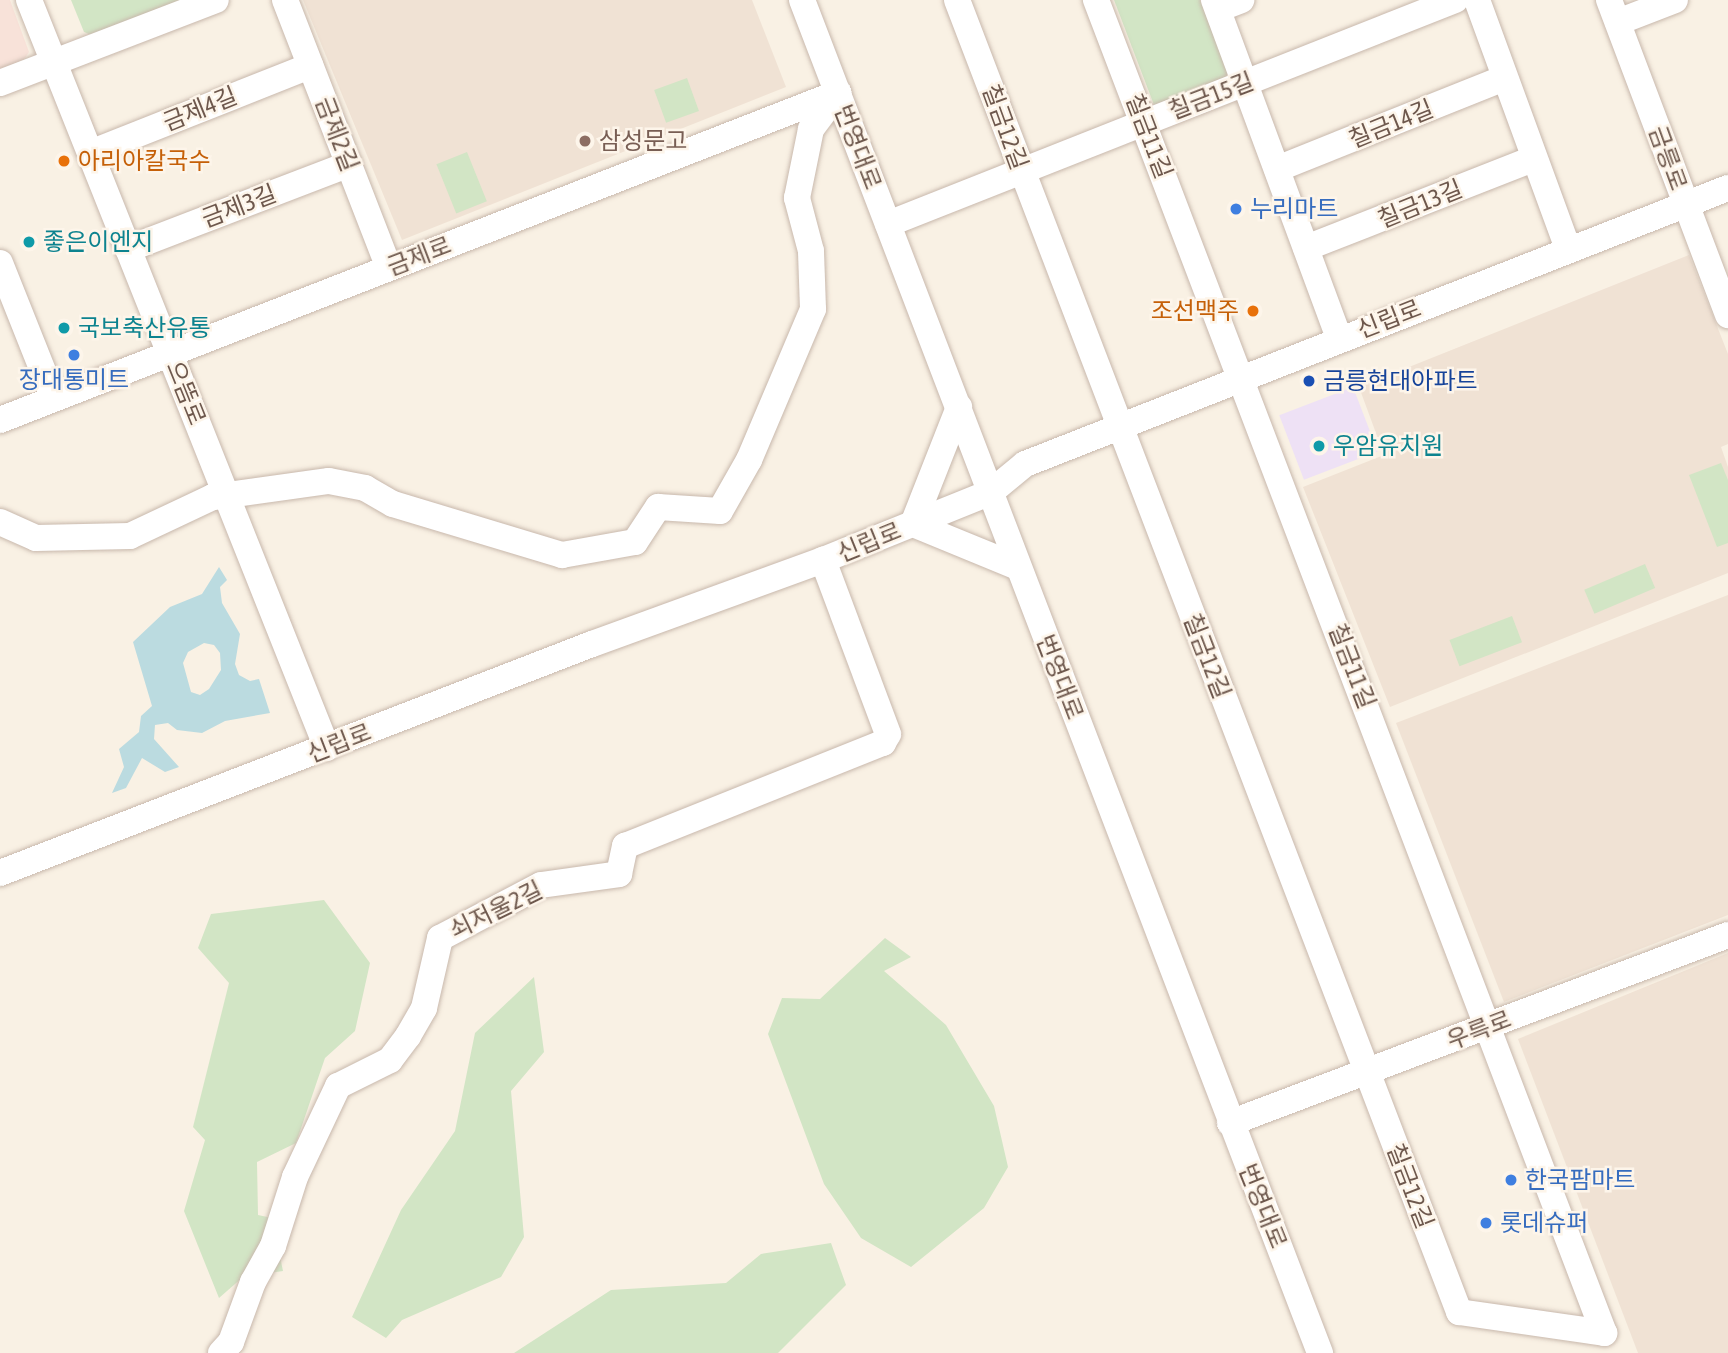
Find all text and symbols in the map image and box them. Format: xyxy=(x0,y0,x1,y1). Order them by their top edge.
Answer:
street label: 칠금15길 xyxy=(1164,67,1258,125)
street label: 칠금12길 xyxy=(976,80,1034,174)
street label: 금제4길 xyxy=(159,81,241,137)
street label: 칠금11길 xyxy=(1120,89,1178,183)
street label: 금제2길 xyxy=(310,93,364,175)
street label: 칠금14길 xyxy=(1344,94,1438,154)
street label: 번영대로 xyxy=(829,101,887,193)
street label: 금릉로 xyxy=(1643,122,1693,194)
place label: 삼성문고 xyxy=(599,127,687,155)
marker: 삼성문고 xyxy=(577,133,593,149)
place label: 아리아칼국수 xyxy=(78,147,210,175)
marker: 아리아칼국수 xyxy=(56,153,72,169)
street label: 칠금13길 xyxy=(1373,174,1467,234)
street label: 금제3길 xyxy=(198,179,280,233)
place label: 누리마트 xyxy=(1250,195,1338,223)
marker: 누리마트 xyxy=(1228,201,1244,217)
place label: 좋은이엔지 xyxy=(43,228,153,256)
street label: 금제로 xyxy=(383,231,455,281)
marker: 좋은이엔지 xyxy=(21,234,37,250)
street label: 신립로 xyxy=(1353,294,1425,344)
place label: 조선맥주 xyxy=(1151,297,1239,325)
marker: 조선맥주 xyxy=(1245,303,1261,319)
place label: 국보축산유통 xyxy=(78,314,210,342)
marker: 국보축산유통 xyxy=(56,320,72,336)
marker: 장대통미트 xyxy=(66,347,82,363)
street label: 으뜸로 xyxy=(160,357,212,429)
place label: 장대통미트 xyxy=(19,366,129,394)
place label: 금릉현대아파트 xyxy=(1323,367,1478,395)
marker: 금릉현대아파트 xyxy=(1301,373,1317,389)
place label: 우암유치원 xyxy=(1333,432,1443,460)
marker: 우암유치원 xyxy=(1311,438,1327,454)
street label: 신립로 xyxy=(833,516,905,568)
street label: 칠금12길 xyxy=(1178,609,1236,703)
street label: 칠금11길 xyxy=(1323,619,1381,713)
street label: 번영대로 xyxy=(1031,631,1089,723)
street label: 신립로 xyxy=(303,718,375,768)
street label: 쇠저울2길 xyxy=(445,875,547,945)
street label: 우륵로 xyxy=(1443,1005,1515,1055)
street label: 칠금12길 xyxy=(1381,1139,1439,1233)
street label: 번영대로 xyxy=(1233,1160,1293,1252)
place label: 한국팜마트 xyxy=(1525,1166,1635,1194)
marker: 한국팜마트 xyxy=(1503,1172,1519,1188)
place label: 롯데슈퍼 xyxy=(1500,1209,1588,1237)
marker: 롯데슈퍼 xyxy=(1478,1215,1494,1231)

